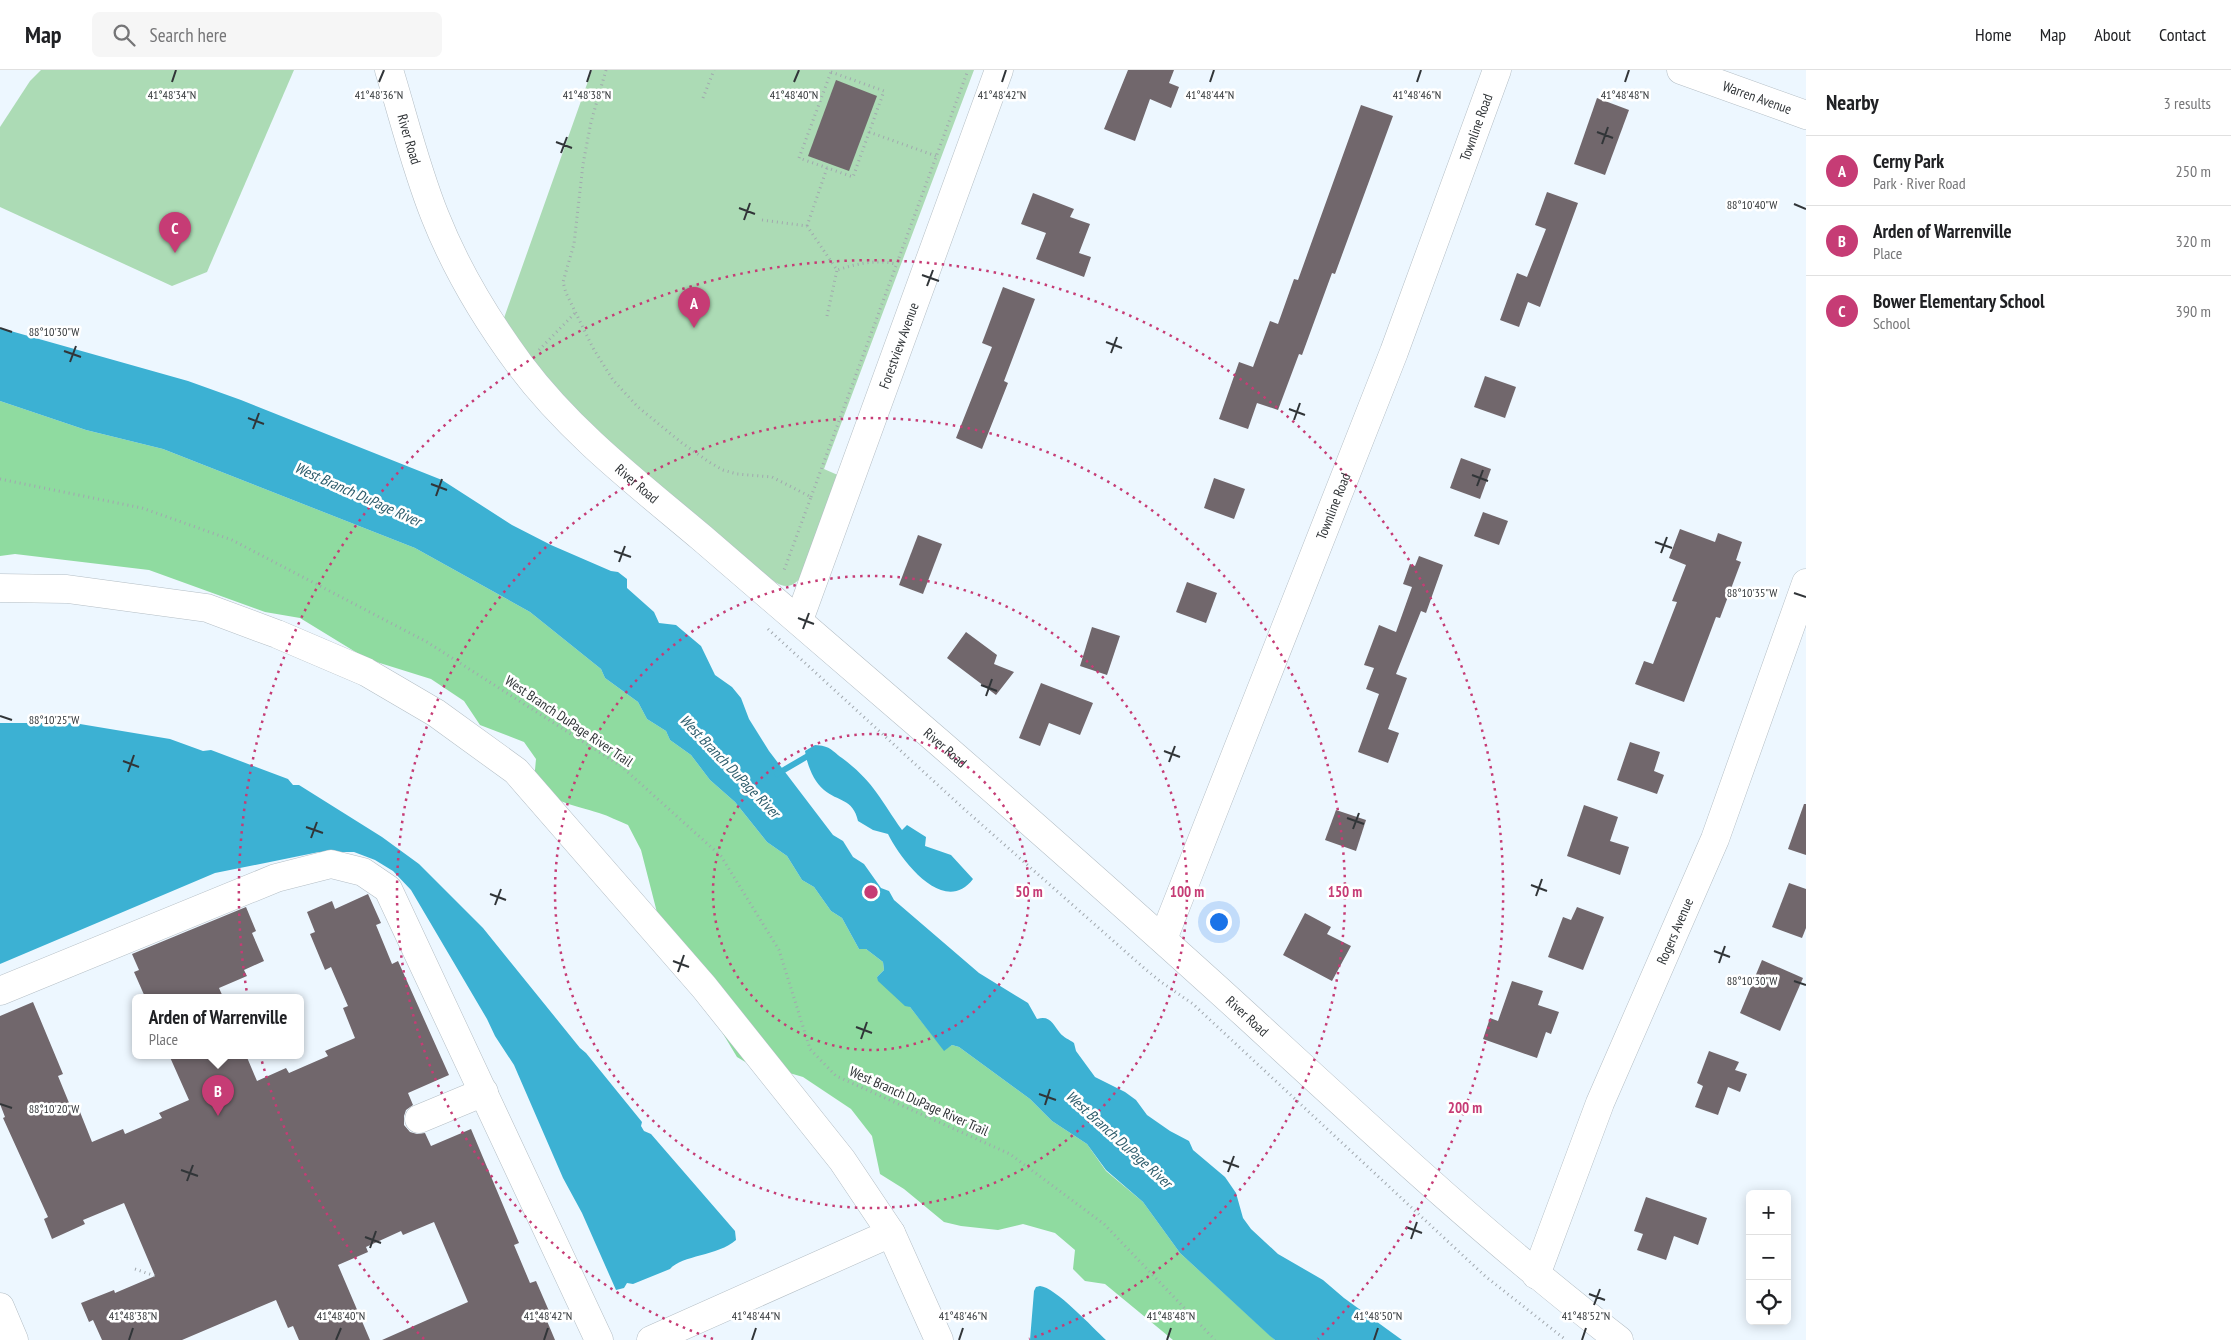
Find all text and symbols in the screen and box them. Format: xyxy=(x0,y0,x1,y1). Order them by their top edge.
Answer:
search box xyxy=(92,12,442,57)
text: Map xyxy=(25,19,62,50)
icon: search xyxy=(110,21,138,49)
text: Search here xyxy=(150,23,227,47)
text: Home xyxy=(1975,23,2012,46)
text: Map xyxy=(2040,23,2066,46)
text: About xyxy=(2094,23,2131,46)
text: Contact xyxy=(2159,23,2206,46)
street label: Warren Avenue xyxy=(1720,77,1794,118)
text: 41°48'34"N xyxy=(148,87,196,102)
text: 41°48'36"N xyxy=(355,87,403,102)
text: 41°48'38"N xyxy=(563,87,611,102)
text: 41°48'40"N xyxy=(770,87,818,102)
text: 41°48'42"N xyxy=(978,87,1026,102)
text: 41°48'44"N xyxy=(1186,87,1234,102)
text: 41°48'46"N xyxy=(1393,87,1441,102)
text: 41°48'48"N xyxy=(1601,87,1649,102)
text: Nearby xyxy=(1826,89,1879,116)
street label: Townline Road xyxy=(1456,91,1497,163)
text: 3 results xyxy=(2164,93,2211,113)
street label: River Road xyxy=(393,112,425,167)
text: Cerny Park xyxy=(1873,149,1944,173)
text: A xyxy=(1838,161,1846,181)
text: 250 m xyxy=(2176,161,2211,181)
text: Park · River Road xyxy=(1873,173,1966,193)
text: 88°10'40"W xyxy=(1727,197,1777,212)
pin: C xyxy=(159,212,191,253)
text: Arden of Warrenville xyxy=(1873,219,2012,243)
text: B xyxy=(1838,231,1846,251)
text: 320 m xyxy=(2176,231,2211,251)
text: Place xyxy=(1873,243,1902,263)
pin: A xyxy=(678,287,710,328)
text: Bower Elementary School xyxy=(1873,289,2045,313)
street label: Forestview Avenue xyxy=(875,300,923,391)
text: C xyxy=(1838,301,1846,321)
text: 390 m xyxy=(2176,301,2211,321)
text: School xyxy=(1873,313,1910,333)
text: 88°10'30"W xyxy=(29,324,79,339)
water label: West Branch DuPage River xyxy=(292,458,426,531)
street label: River Road xyxy=(611,460,662,507)
street label: Townline Road xyxy=(1312,470,1355,542)
text: 88°10'35"W xyxy=(1727,585,1777,600)
street label: West Branch DuPage River Trail xyxy=(502,671,637,771)
water label: West Branch DuPage River xyxy=(676,710,785,823)
text: 88°10'25"W xyxy=(29,712,79,727)
street label: River Road xyxy=(920,724,971,771)
text: 50 m xyxy=(1015,882,1043,901)
text: 100 m xyxy=(1170,882,1204,901)
text: 150 m xyxy=(1328,882,1362,901)
centre of rings xyxy=(862,883,880,901)
street label: Rogers Avenue xyxy=(1652,895,1697,967)
your location xyxy=(1206,909,1232,935)
text: 88°10'30"W xyxy=(1727,973,1777,988)
street label: River Road xyxy=(1222,992,1272,1040)
popup xyxy=(132,994,304,1059)
text: Arden of Warrenville xyxy=(149,1005,287,1029)
text: Place xyxy=(149,1029,178,1049)
street label: West Branch DuPage River Trail xyxy=(847,1062,992,1140)
pin: B xyxy=(202,1075,234,1116)
water label: West Branch DuPage River xyxy=(1062,1086,1177,1193)
text: 200 m xyxy=(1448,1098,1482,1117)
text: 88°10'20"W xyxy=(29,1101,79,1116)
map controls xyxy=(1746,1190,1791,1325)
button: + xyxy=(1746,1190,1791,1235)
button: − xyxy=(1746,1235,1791,1280)
button: locate xyxy=(1746,1280,1791,1325)
text: 41°48'38"N xyxy=(109,1308,157,1323)
text: 41°48'40"N xyxy=(317,1308,365,1323)
text: 41°48'42"N xyxy=(524,1308,572,1323)
text: 41°48'44"N xyxy=(732,1308,780,1323)
text: 41°48'46"N xyxy=(939,1308,987,1323)
text: 41°48'48"N xyxy=(1147,1308,1195,1323)
text: 41°48'50"N xyxy=(1354,1308,1402,1323)
text: 41°48'52"N xyxy=(1562,1308,1610,1323)

